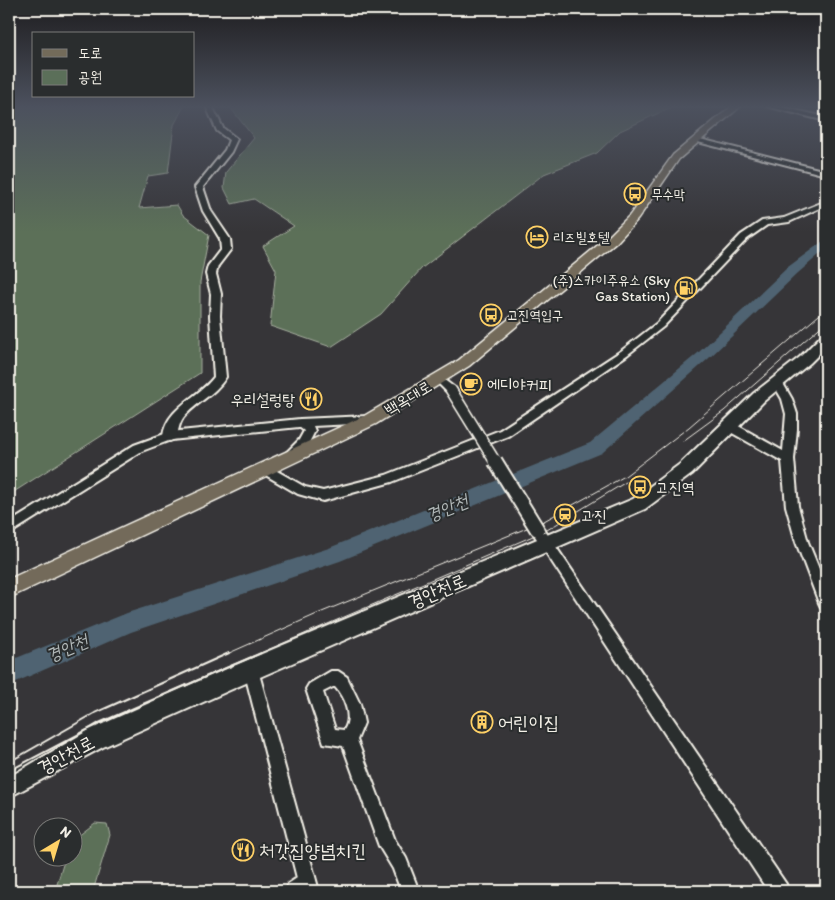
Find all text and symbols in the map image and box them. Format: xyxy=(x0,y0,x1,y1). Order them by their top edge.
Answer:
legend xyxy=(32,32,195,98)
text: 도로 xyxy=(78,44,102,62)
text: 공원 xyxy=(78,68,102,86)
bus stop icon: 무수막 xyxy=(623,182,647,206)
place label: 무수막 xyxy=(651,186,686,203)
hotel icon: 리즈빌호텔 xyxy=(525,225,549,249)
place label: 리즈빌호텔 xyxy=(553,229,610,246)
place label: (주)스카이주유소 (Sky Gas Station) xyxy=(553,272,670,305)
fuel station icon: (주)스카이주유소 (Sky Gas Station) xyxy=(674,276,698,300)
bus stop icon: 고진역입구 xyxy=(479,303,503,327)
place label: 고진역입구 xyxy=(507,307,563,324)
cafe icon: 에디야커피 xyxy=(459,372,483,396)
place label: 에디야커피 xyxy=(487,375,551,394)
street label: 백옥대로 xyxy=(381,377,435,419)
restaurant icon: 우리설렁탕 xyxy=(299,387,323,411)
place label: 우리설렁탕 xyxy=(231,390,295,409)
bus stop icon: 고진역 xyxy=(628,475,652,499)
place label: 고진역 xyxy=(656,478,695,497)
water label: 경안천 xyxy=(423,489,473,526)
station icon: 고진 xyxy=(553,503,577,527)
place label: 고진 xyxy=(581,506,607,525)
street label: 경안천로 xyxy=(404,568,470,614)
water label: 경안천 xyxy=(43,629,93,667)
building icon: 어린이집 xyxy=(470,710,494,734)
place label: 어린이집 xyxy=(498,711,559,734)
street label: 경안천로 xyxy=(34,730,98,780)
north arrow xyxy=(32,818,82,868)
text: N xyxy=(57,823,75,842)
restaurant icon: 처갓집양념치킨 xyxy=(231,838,255,862)
place label: 처갓집양념치킨 xyxy=(259,839,366,862)

